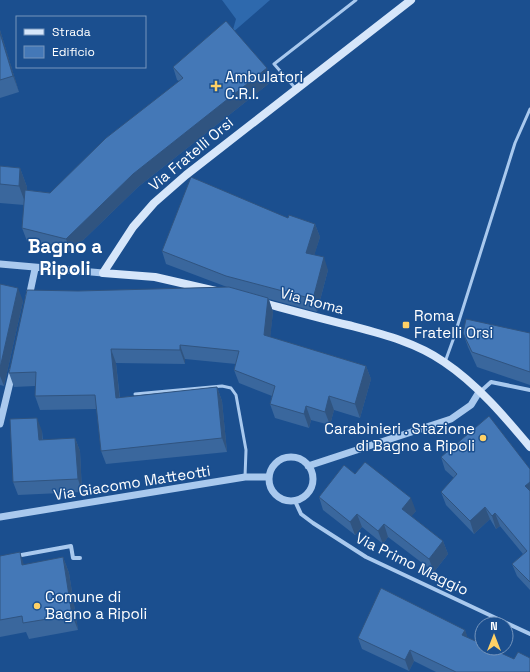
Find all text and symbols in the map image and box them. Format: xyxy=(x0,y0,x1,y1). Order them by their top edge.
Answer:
legend xyxy=(16,16,146,68)
text: Strada xyxy=(52,24,91,40)
text: Edificio xyxy=(52,44,95,60)
place label: Ambulatori C.R.I. xyxy=(225,67,303,103)
marker: Ambulatori C.R.I. xyxy=(210,80,222,92)
street label: Via Fratelli Orsi xyxy=(145,113,237,195)
district label: Bagno a Ripoli xyxy=(28,234,102,281)
street label: Via Roma xyxy=(278,283,347,318)
place label: Roma Fratelli Orsi xyxy=(414,306,493,342)
marker: Roma Fratelli Orsi xyxy=(401,320,411,330)
place label: Carabinieri . Stazione di Bagno a Ripoli xyxy=(324,419,475,455)
marker: Carabinieri . Stazione di Bagno a Ripoli xyxy=(478,433,488,443)
street label: Via Giacomo Matteotti xyxy=(52,461,212,504)
street label: Via Primo Maggio xyxy=(353,528,472,599)
place label: Comune di Bagno a Ripoli xyxy=(45,587,147,623)
marker: Comune di Bagno a Ripoli xyxy=(32,601,42,611)
north arrow xyxy=(474,616,514,656)
text: N xyxy=(490,619,498,633)

